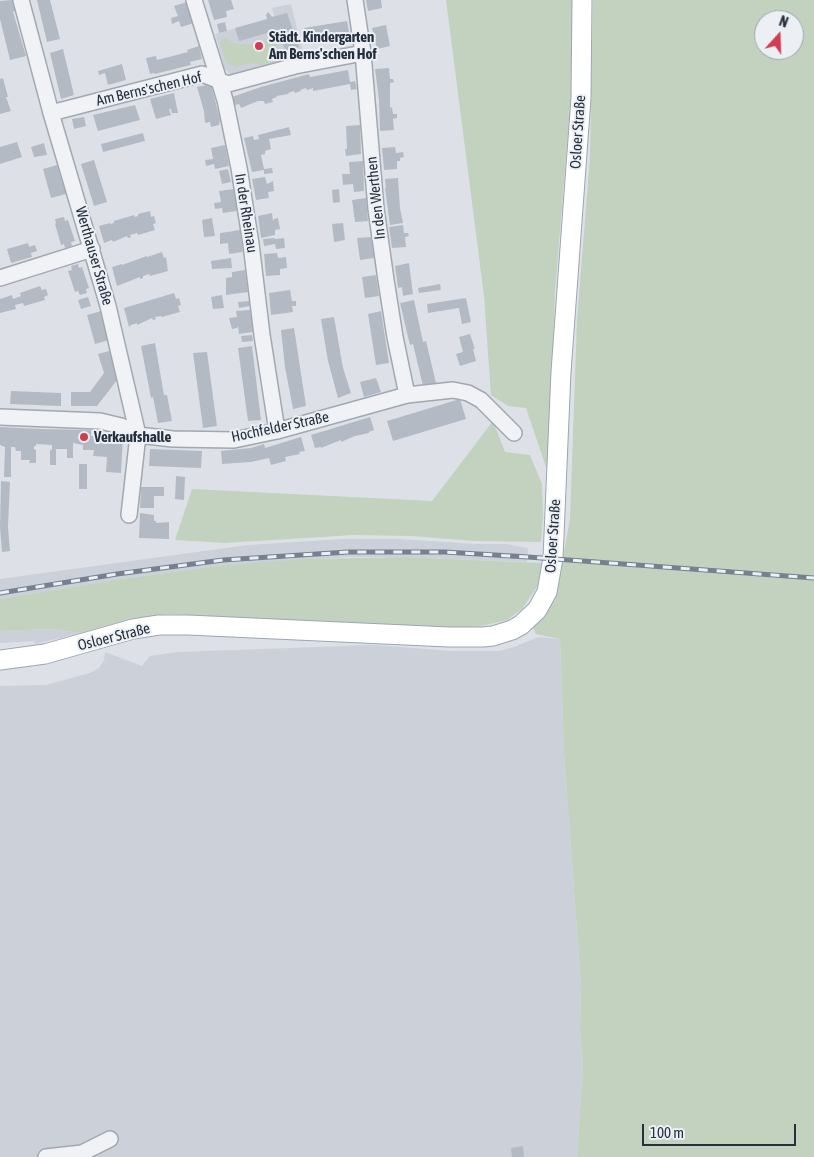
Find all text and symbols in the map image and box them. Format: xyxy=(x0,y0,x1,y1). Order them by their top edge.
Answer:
north arrow xyxy=(754,10,804,60)
text: N xyxy=(777,13,790,31)
place label: Städt. Kindergarten Am Berns'schen Hof xyxy=(269,28,377,63)
marker: Städt. Kindergarten Am Berns'schen Hof xyxy=(253,40,265,52)
street label: Am Berns'schen Hof xyxy=(94,68,204,110)
street label: Osloer Straße xyxy=(566,95,590,169)
street label: In den Werthen xyxy=(363,155,389,241)
street label: In der Rheinau xyxy=(231,172,261,254)
street label: Werthauser Straße xyxy=(71,205,117,307)
street label: Hochfelder Straße xyxy=(230,408,330,446)
place label: Verkaufshalle xyxy=(94,428,171,446)
marker: Verkaufshalle xyxy=(78,431,90,443)
street label: Osloer Straße xyxy=(541,499,565,573)
street label: Osloer Straße xyxy=(76,619,152,655)
scale bar xyxy=(644,1114,798,1146)
text: 100 m xyxy=(650,1124,684,1141)

